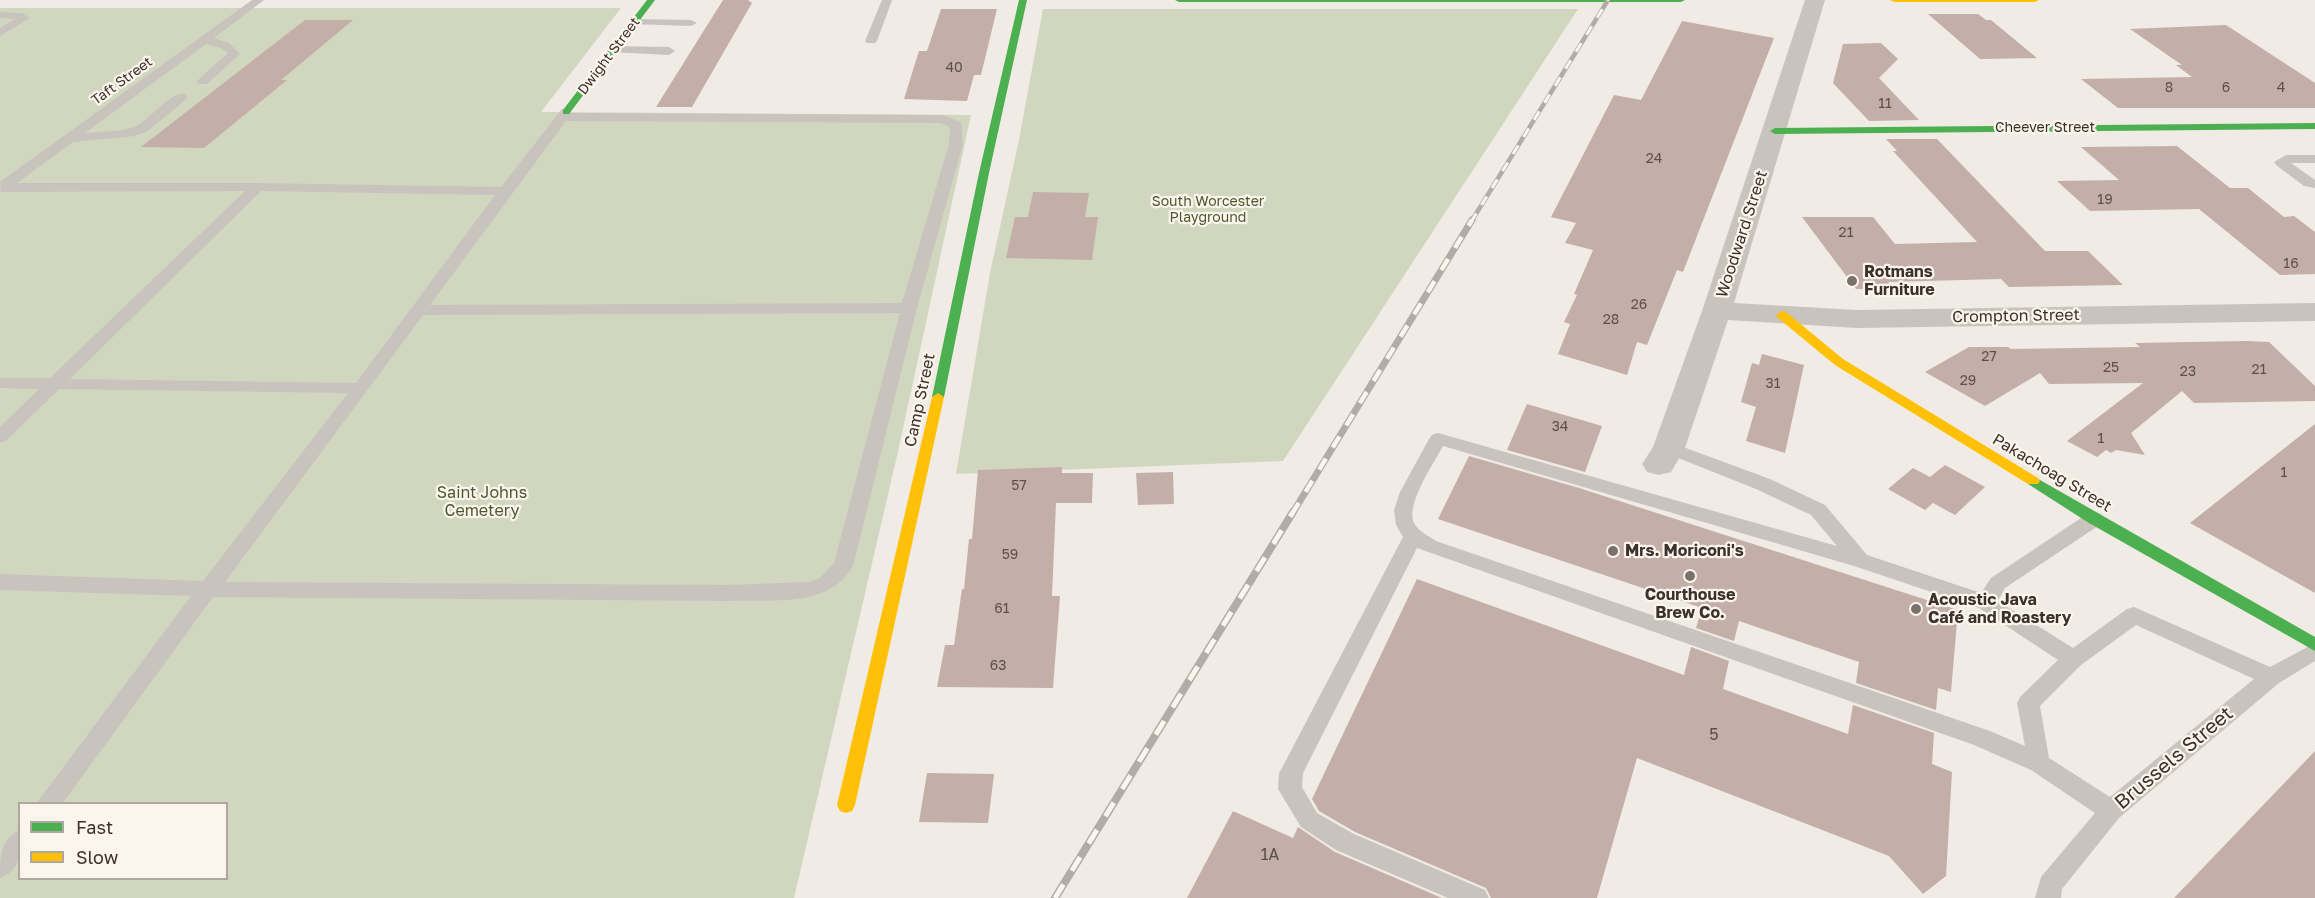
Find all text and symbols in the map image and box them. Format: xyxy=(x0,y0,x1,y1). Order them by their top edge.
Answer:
street label: Dwight Street xyxy=(574,14,644,98)
street label: Taft Street xyxy=(88,53,156,109)
house number: 40 xyxy=(945,60,963,76)
house number: 8 xyxy=(2165,80,2173,96)
house number: 6 xyxy=(2222,80,2230,96)
house number: 4 xyxy=(2277,80,2285,96)
house number: 11 xyxy=(1878,96,1892,112)
street label: Cheever Street xyxy=(1995,120,2095,136)
house number: 24 xyxy=(1646,151,1662,167)
street label: Woodward Street xyxy=(1712,168,1772,300)
house number: 19 xyxy=(2097,192,2113,208)
park label: South Worcester Playground xyxy=(1152,194,1264,226)
house number: 21 xyxy=(1839,225,1853,241)
house number: 16 xyxy=(2283,256,2299,272)
place label: Rotmans Furniture xyxy=(1864,262,1935,300)
marker: Rotmans Furniture xyxy=(1845,274,1859,288)
house number: 26 xyxy=(1631,297,1647,313)
street label: Crompton Street xyxy=(1952,305,2080,327)
house number: 28 xyxy=(1603,312,1619,328)
house number: 27 xyxy=(1981,349,1997,365)
street label: Camp Street xyxy=(901,351,939,449)
house number: 25 xyxy=(2103,360,2119,376)
house number: 21 xyxy=(2252,362,2266,378)
house number: 23 xyxy=(2180,364,2196,380)
house number: 29 xyxy=(1960,373,1976,389)
house number: 31 xyxy=(1766,376,1780,392)
house number: 34 xyxy=(1552,419,1568,435)
street label: Pakachoag Street xyxy=(1989,430,2115,516)
house number: 1 xyxy=(2098,431,2104,447)
house number: 1 xyxy=(2281,465,2287,481)
house number: 57 xyxy=(1011,478,1027,494)
park label: Saint Johns Cemetery xyxy=(437,483,527,521)
place label: Mrs. Moriconi's xyxy=(1625,541,1744,561)
marker: Mrs. Moriconi's xyxy=(1606,544,1620,558)
house number: 59 xyxy=(1002,547,1018,563)
marker: Courthouse Brew Co. xyxy=(1683,569,1697,583)
place label: Courthouse Brew Co. xyxy=(1645,585,1735,623)
place label: Acoustic Java Café and Roastery xyxy=(1928,590,2071,628)
house number: 61 xyxy=(994,601,1010,617)
marker: Acoustic Java Café and Roastery xyxy=(1909,602,1923,616)
house number: 63 xyxy=(990,658,1006,674)
street label: Brussels Street xyxy=(2110,701,2238,815)
house number: 5 xyxy=(1709,725,1719,745)
legend xyxy=(18,802,228,880)
text: Fast xyxy=(76,816,113,838)
house number: 1A xyxy=(1261,845,1279,865)
text: Slow xyxy=(76,846,118,868)

